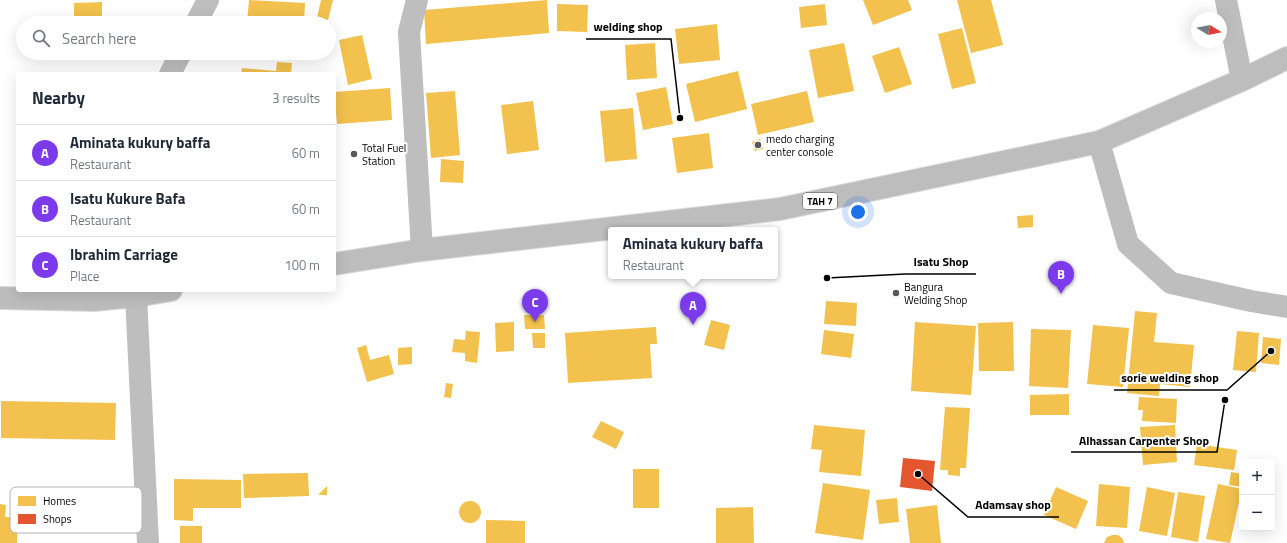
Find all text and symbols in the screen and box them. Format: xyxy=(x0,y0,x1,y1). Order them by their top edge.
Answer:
north arrow xyxy=(1191,12,1227,48)
callout: welding shop xyxy=(586,15,671,39)
search box xyxy=(16,16,336,60)
text: welding shop xyxy=(593,17,663,36)
icon: search xyxy=(30,27,52,49)
text: Search here xyxy=(62,27,136,50)
text: Nearby xyxy=(32,85,85,111)
text: 3 results xyxy=(272,88,320,108)
text: Aminata kukury baffa xyxy=(70,131,211,154)
place label: medo charging center console xyxy=(766,131,835,160)
place label: Total Fuel Station xyxy=(362,140,406,169)
marker: medo charging center console xyxy=(753,140,763,150)
text: A xyxy=(41,143,49,163)
text: 60 m xyxy=(292,143,320,163)
marker: Total Fuel Station xyxy=(349,149,359,159)
text: Restaurant xyxy=(70,154,131,174)
text: Isatu Kukure Bafa xyxy=(70,187,185,210)
road number: TAH 7 xyxy=(803,193,837,209)
text: B xyxy=(41,199,49,219)
text: 60 m xyxy=(292,199,320,219)
your location xyxy=(848,202,868,222)
text: Restaurant xyxy=(70,210,131,230)
popup xyxy=(608,227,778,279)
text: Aminata kukury baffa xyxy=(623,232,763,255)
text: Ibrahim Carriage xyxy=(70,243,178,266)
callout: Isatu Shop xyxy=(905,250,976,274)
text: Isatu Shop xyxy=(914,252,969,271)
text: C xyxy=(41,255,49,275)
text: 100 m xyxy=(284,255,320,275)
text: Restaurant xyxy=(623,255,684,275)
pin: B xyxy=(1048,261,1074,294)
text: Place xyxy=(70,266,99,286)
place label: Bangura Welding Shop xyxy=(904,279,968,308)
marker: Bangura Welding Shop xyxy=(891,288,901,298)
pin: C xyxy=(522,289,548,322)
pin: A xyxy=(680,292,706,325)
callout: sorie welding shop xyxy=(1114,366,1227,390)
text: sorie welding shop xyxy=(1121,368,1219,387)
callout: Alhassan Carpenter Shop xyxy=(1071,428,1217,452)
text: Alhassan Carpenter Shop xyxy=(1079,431,1209,450)
map controls xyxy=(1239,459,1275,531)
button: + xyxy=(1239,459,1275,495)
legend xyxy=(10,487,142,533)
text: Homes xyxy=(43,493,76,509)
callout: Adamsay shop xyxy=(968,493,1059,517)
text: Adamsay shop xyxy=(975,495,1051,514)
button: − xyxy=(1239,495,1275,531)
text: Shops xyxy=(43,511,72,527)

